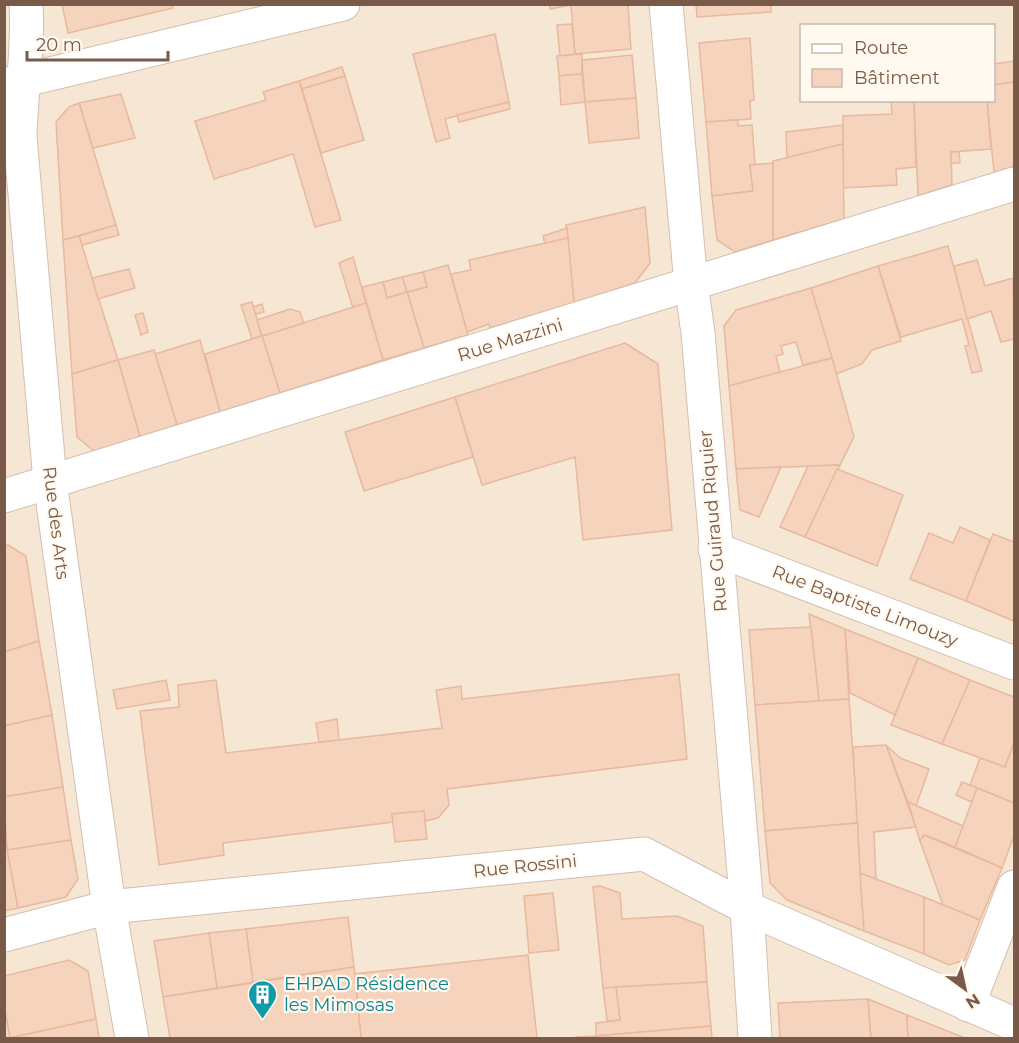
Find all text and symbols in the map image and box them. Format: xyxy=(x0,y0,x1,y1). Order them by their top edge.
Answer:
scale bar xyxy=(27,24,168,62)
legend xyxy=(800,24,995,102)
text: 20 m xyxy=(36,34,82,56)
text: Route xyxy=(854,37,908,59)
text: Bâtiment xyxy=(854,67,940,89)
street label: Rue Mazzini xyxy=(455,314,565,366)
street label: Rue Guiraud Riquier xyxy=(694,429,732,613)
street label: Rue des Arts xyxy=(38,465,74,581)
street label: Rue Baptiste Limouzy xyxy=(769,560,961,652)
street label: Rue Rossini xyxy=(472,850,578,882)
north arrow xyxy=(935,959,995,1019)
place label: EHPAD Résidence les Mimosas xyxy=(284,973,449,1016)
building icon: EHPAD Résidence les Mimosas xyxy=(247,978,279,1020)
text: N xyxy=(962,990,983,1013)

